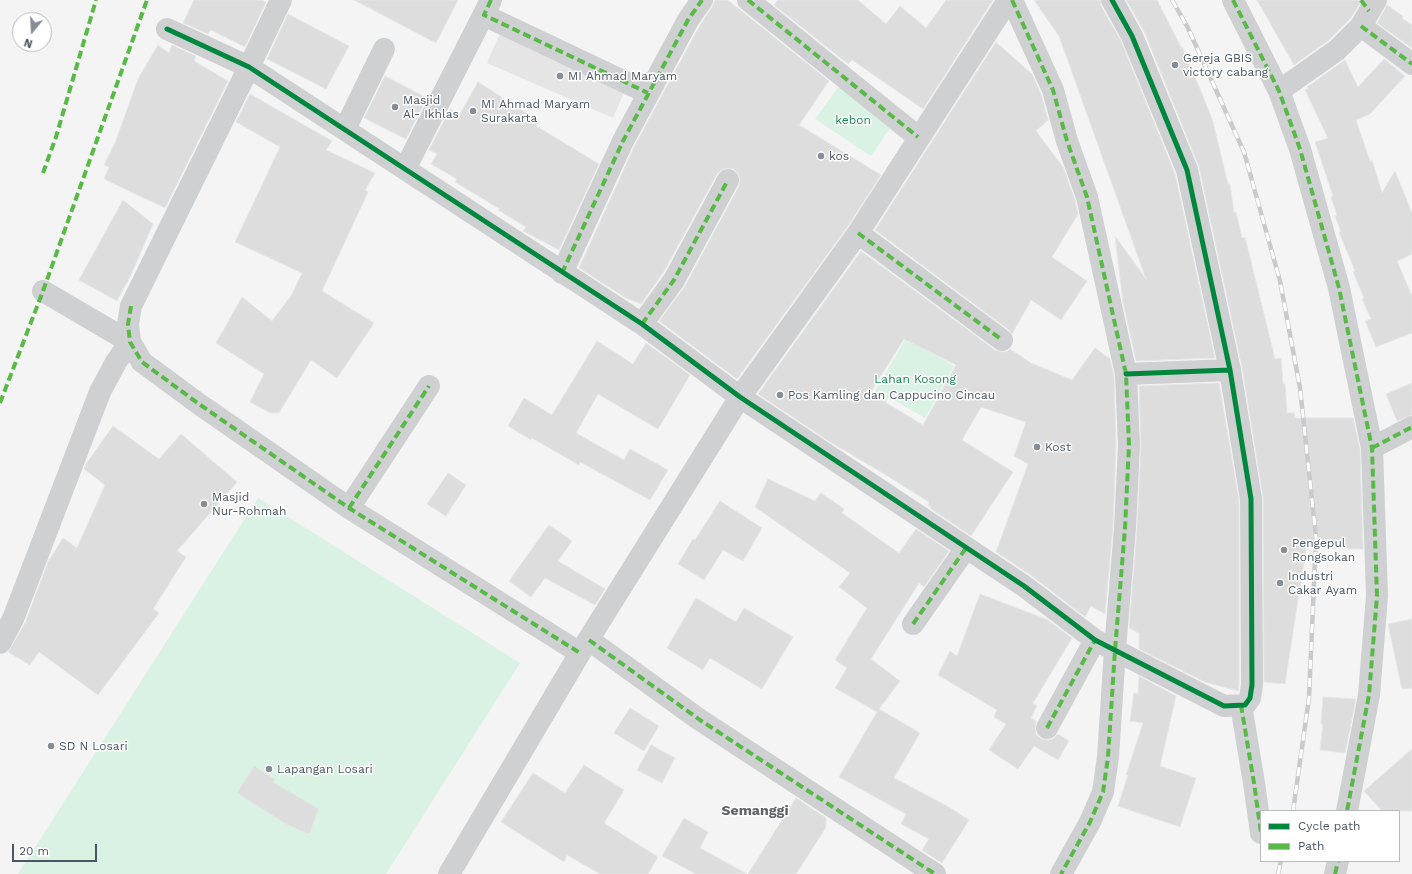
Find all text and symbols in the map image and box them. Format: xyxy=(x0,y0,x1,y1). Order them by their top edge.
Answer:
north arrow xyxy=(12,12,52,52)
text: N xyxy=(23,35,34,50)
place label: Gereja GBIS victory cabang xyxy=(1183,51,1268,79)
marker: Gereja GBIS victory cabang xyxy=(1170,60,1180,70)
place label: MI Ahmad Maryam xyxy=(568,69,677,83)
marker: MI Ahmad Maryam xyxy=(555,71,565,81)
place label: Masjid Al- Ikhlas xyxy=(403,93,459,121)
place label: MI Ahmad Maryam Surakarta xyxy=(481,97,590,125)
marker: Masjid Al- Ikhlas xyxy=(390,102,400,112)
marker: MI Ahmad Maryam Surakarta xyxy=(468,106,478,116)
park label: kebon xyxy=(835,113,871,127)
place label: kos xyxy=(829,149,849,163)
marker: kos xyxy=(816,151,826,161)
park label: Lahan Kosong xyxy=(874,372,956,386)
place label: Pos Kamling dan Cappucino Cincau xyxy=(788,388,995,402)
marker: Pos Kamling dan Cappucino Cincau xyxy=(775,390,785,400)
place label: Kost xyxy=(1045,440,1071,454)
marker: Kost xyxy=(1032,442,1042,452)
place label: Masjid Nur-Rohmah xyxy=(212,490,286,518)
marker: Masjid Nur-Rohmah xyxy=(199,499,209,509)
place label: Pengepul Rongsokan xyxy=(1292,536,1355,564)
marker: Pengepul Rongsokan xyxy=(1279,545,1289,555)
place label: Industri Cakar Ayam xyxy=(1288,569,1357,597)
marker: Industri Cakar Ayam xyxy=(1275,578,1285,588)
place label: SD N Losari xyxy=(59,739,128,753)
marker: SD N Losari xyxy=(46,741,56,751)
place label: Lapangan Losari xyxy=(277,762,373,776)
marker: Lapangan Losari xyxy=(264,764,274,774)
district label: Semanggi xyxy=(722,803,788,819)
legend xyxy=(1260,810,1400,862)
text: Cycle path xyxy=(1298,819,1360,833)
scale bar xyxy=(14,836,99,862)
text: Path xyxy=(1298,839,1324,853)
text: 20 m xyxy=(19,844,49,858)

